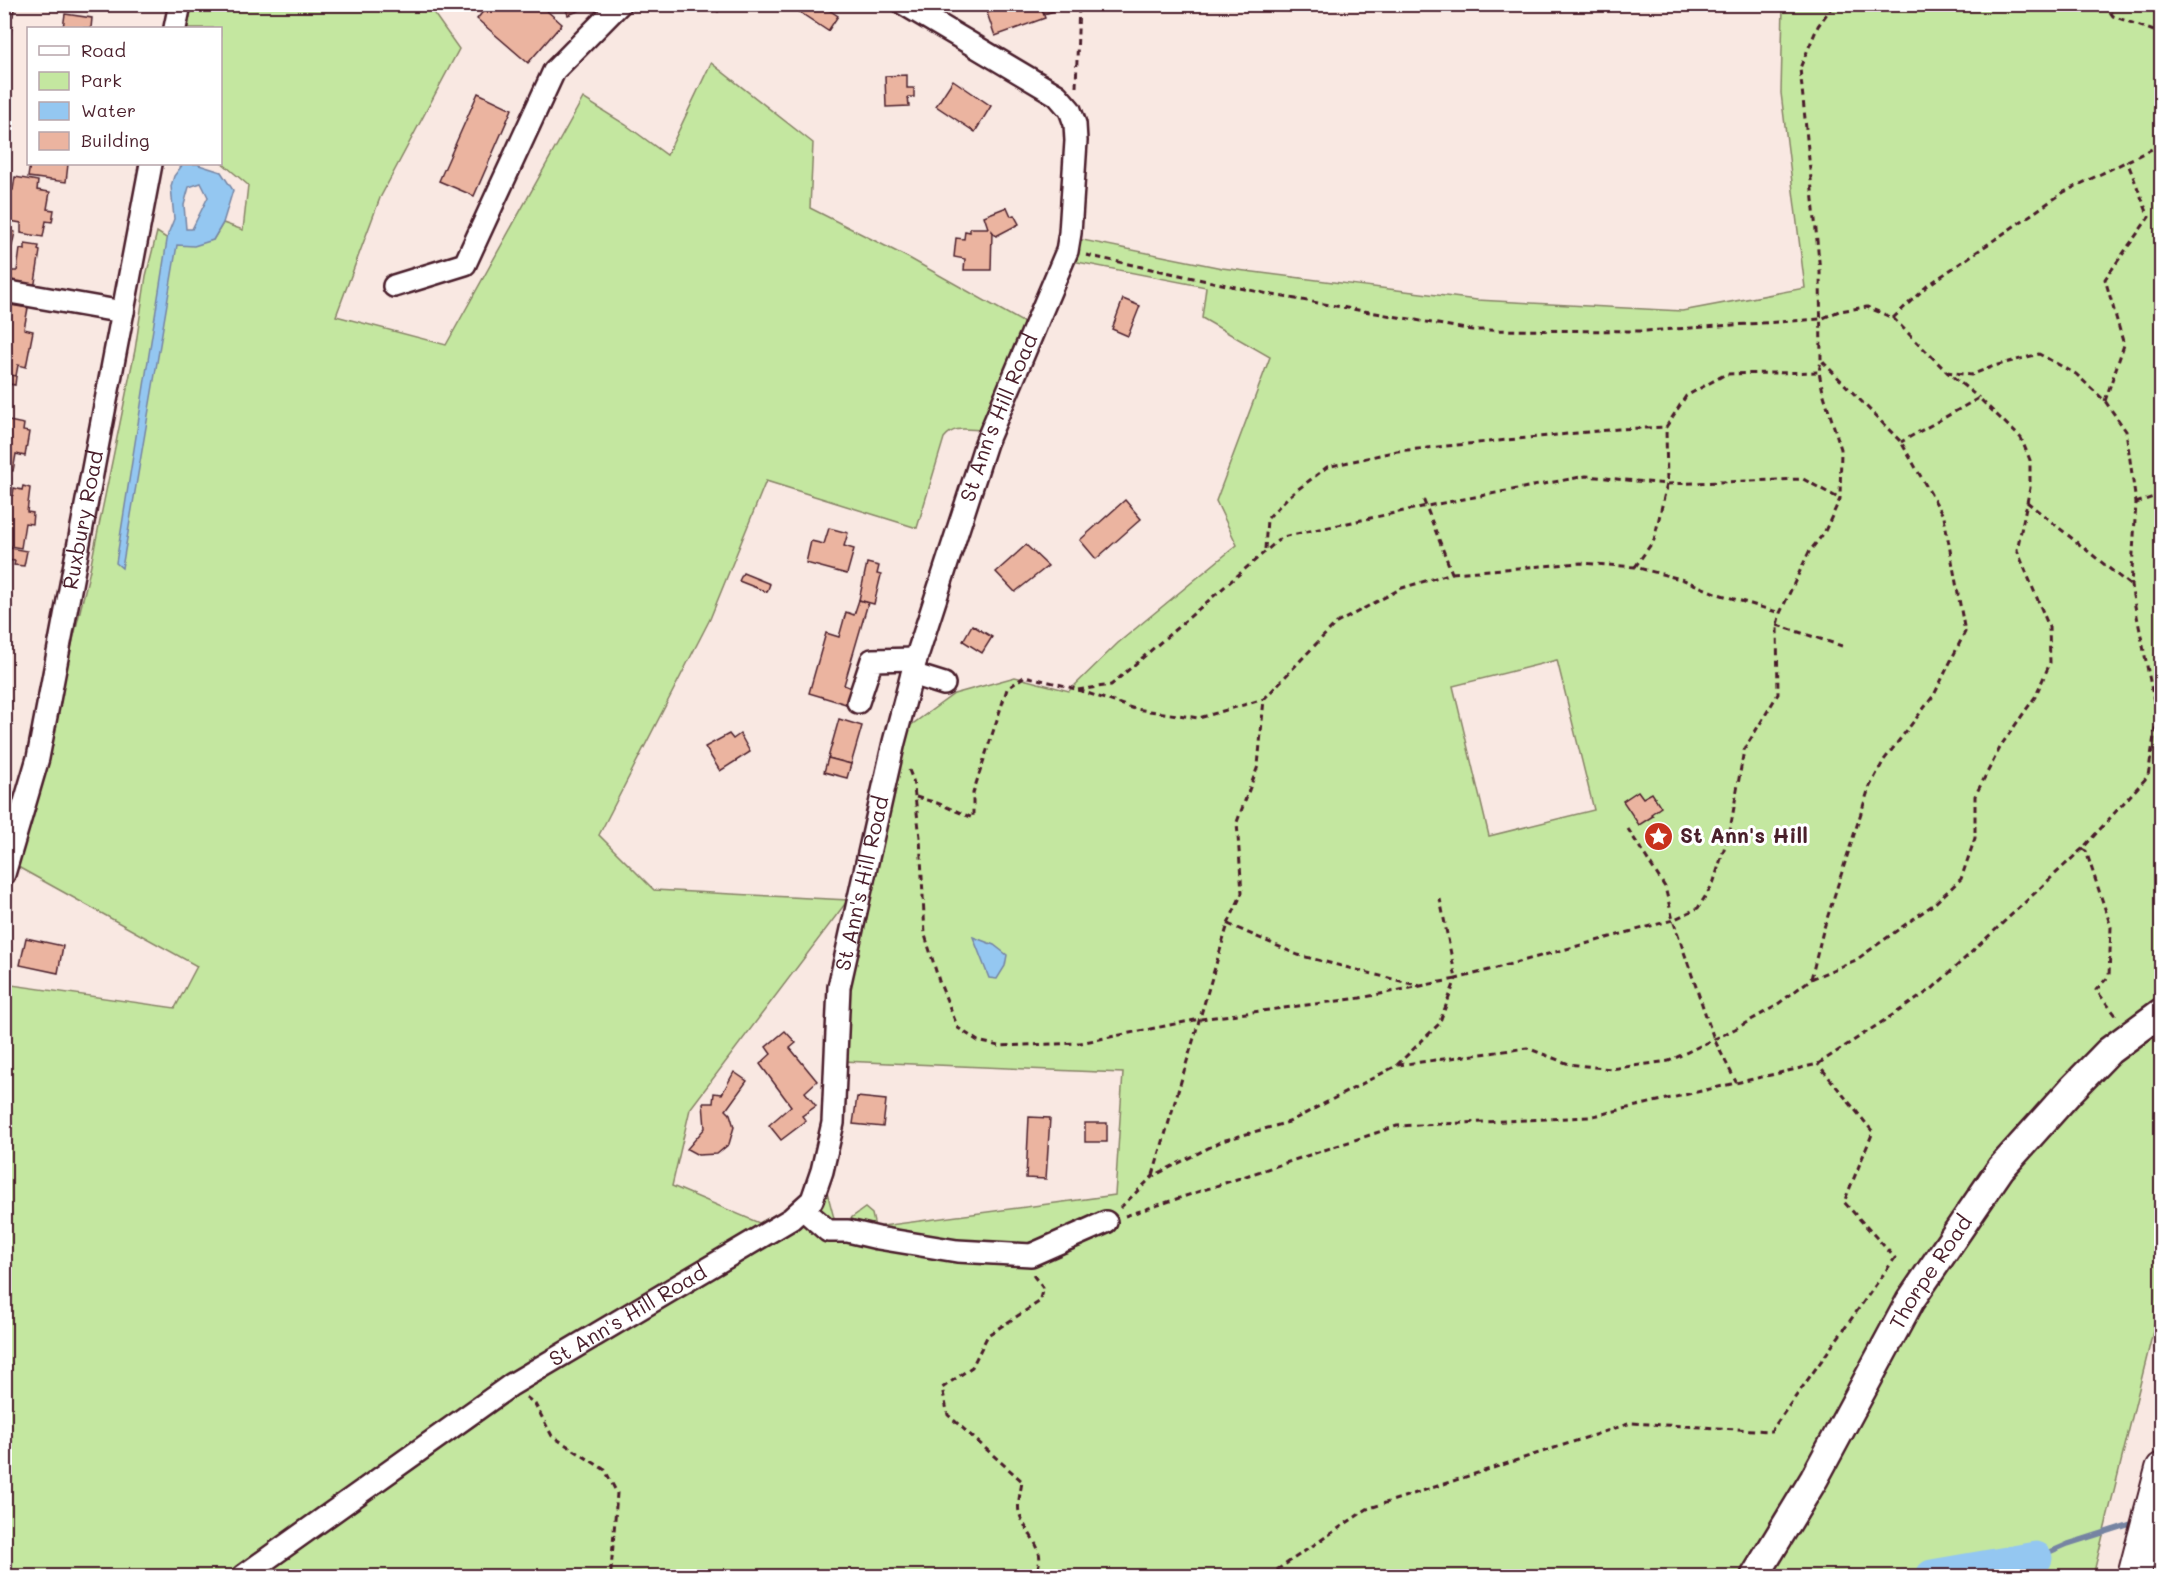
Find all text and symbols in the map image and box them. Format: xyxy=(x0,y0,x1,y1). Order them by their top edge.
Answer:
legend xyxy=(27,27,222,165)
text: Road xyxy=(81,38,126,62)
text: Park xyxy=(81,68,122,92)
text: Water xyxy=(81,98,136,122)
text: Building xyxy=(81,128,149,152)
street label: St Ann's Hill Road xyxy=(953,329,1043,505)
street label: Ruxbury Road xyxy=(55,448,108,592)
street label: St Ann's Hill Road xyxy=(828,793,893,973)
place icon: St Ann's Hill xyxy=(1643,820,1675,852)
place label: St Ann's Hill xyxy=(1680,821,1808,848)
street label: Thorpe Road xyxy=(1882,1209,1977,1334)
street label: St Ann's Hill Road xyxy=(544,1257,711,1371)

